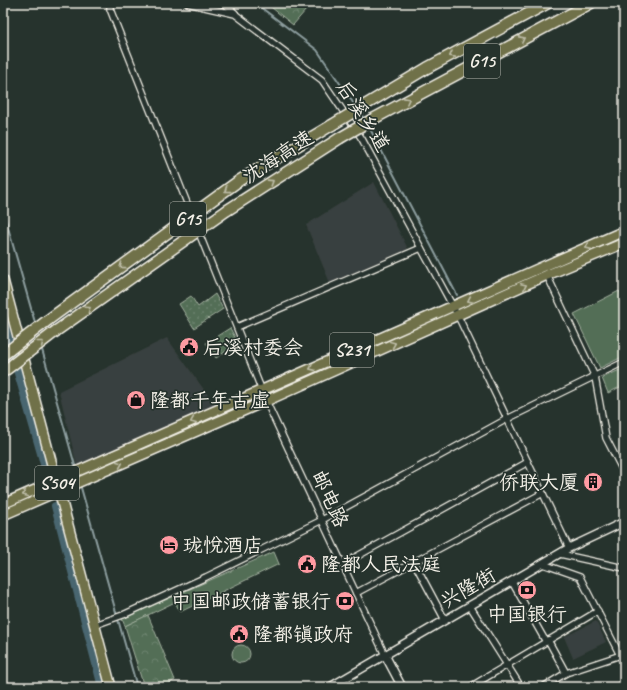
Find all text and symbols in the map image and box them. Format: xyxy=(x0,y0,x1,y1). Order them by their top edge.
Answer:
one-way arrow xyxy=(518,36,525,44)
road number: G15 xyxy=(464,44,500,78)
one-way arrow xyxy=(449,50,457,57)
street label: 后溪乡道 xyxy=(331,76,395,156)
one-way arrow xyxy=(403,97,410,105)
street label: 沈海高速 xyxy=(238,125,318,189)
one-way arrow xyxy=(267,180,274,187)
one-way arrow xyxy=(225,185,232,192)
road number: G15 xyxy=(170,202,206,236)
one-way arrow xyxy=(585,242,593,250)
one-way arrow xyxy=(120,261,127,268)
one-way arrow xyxy=(521,282,528,290)
one-way arrow xyxy=(466,295,474,303)
one-way arrow xyxy=(84,306,91,314)
road number: S231 xyxy=(330,333,374,367)
place label: 后溪村委会 xyxy=(203,335,303,360)
public building icon: 后溪村委会 xyxy=(178,336,200,358)
one-way arrow xyxy=(36,341,43,348)
one-way arrow xyxy=(388,341,396,349)
one-way arrow xyxy=(308,363,316,371)
place label: 隆都千年古虚 xyxy=(150,388,270,413)
shop icon: 隆都千年古虚 xyxy=(125,389,147,411)
one-way arrow xyxy=(189,416,197,424)
one-way arrow xyxy=(116,461,123,469)
road number: S504 xyxy=(35,466,79,500)
street label: 邮电路 xyxy=(306,467,354,532)
place label: 侨联大厦 xyxy=(499,470,579,495)
building icon: 侨联大厦 xyxy=(582,471,604,493)
one-way arrow xyxy=(22,490,29,498)
place label: 珑悦酒店 xyxy=(183,533,263,558)
hotel icon: 珑悦酒店 xyxy=(158,534,180,556)
place label: 隆都人民法庭 xyxy=(321,552,441,577)
public building icon: 隆都人民法庭 xyxy=(296,553,318,575)
street label: 兴隆街 xyxy=(436,562,500,614)
bank icon: 中国银行 xyxy=(516,579,538,601)
place label: 中国邮政储蓄银行 xyxy=(171,589,331,614)
bank icon: 中国邮政储蓄银行 xyxy=(334,590,356,612)
place label: 中国银行 xyxy=(487,602,567,627)
place label: 隆都镇政府 xyxy=(253,622,353,647)
public building icon: 隆都镇政府 xyxy=(228,623,250,645)

